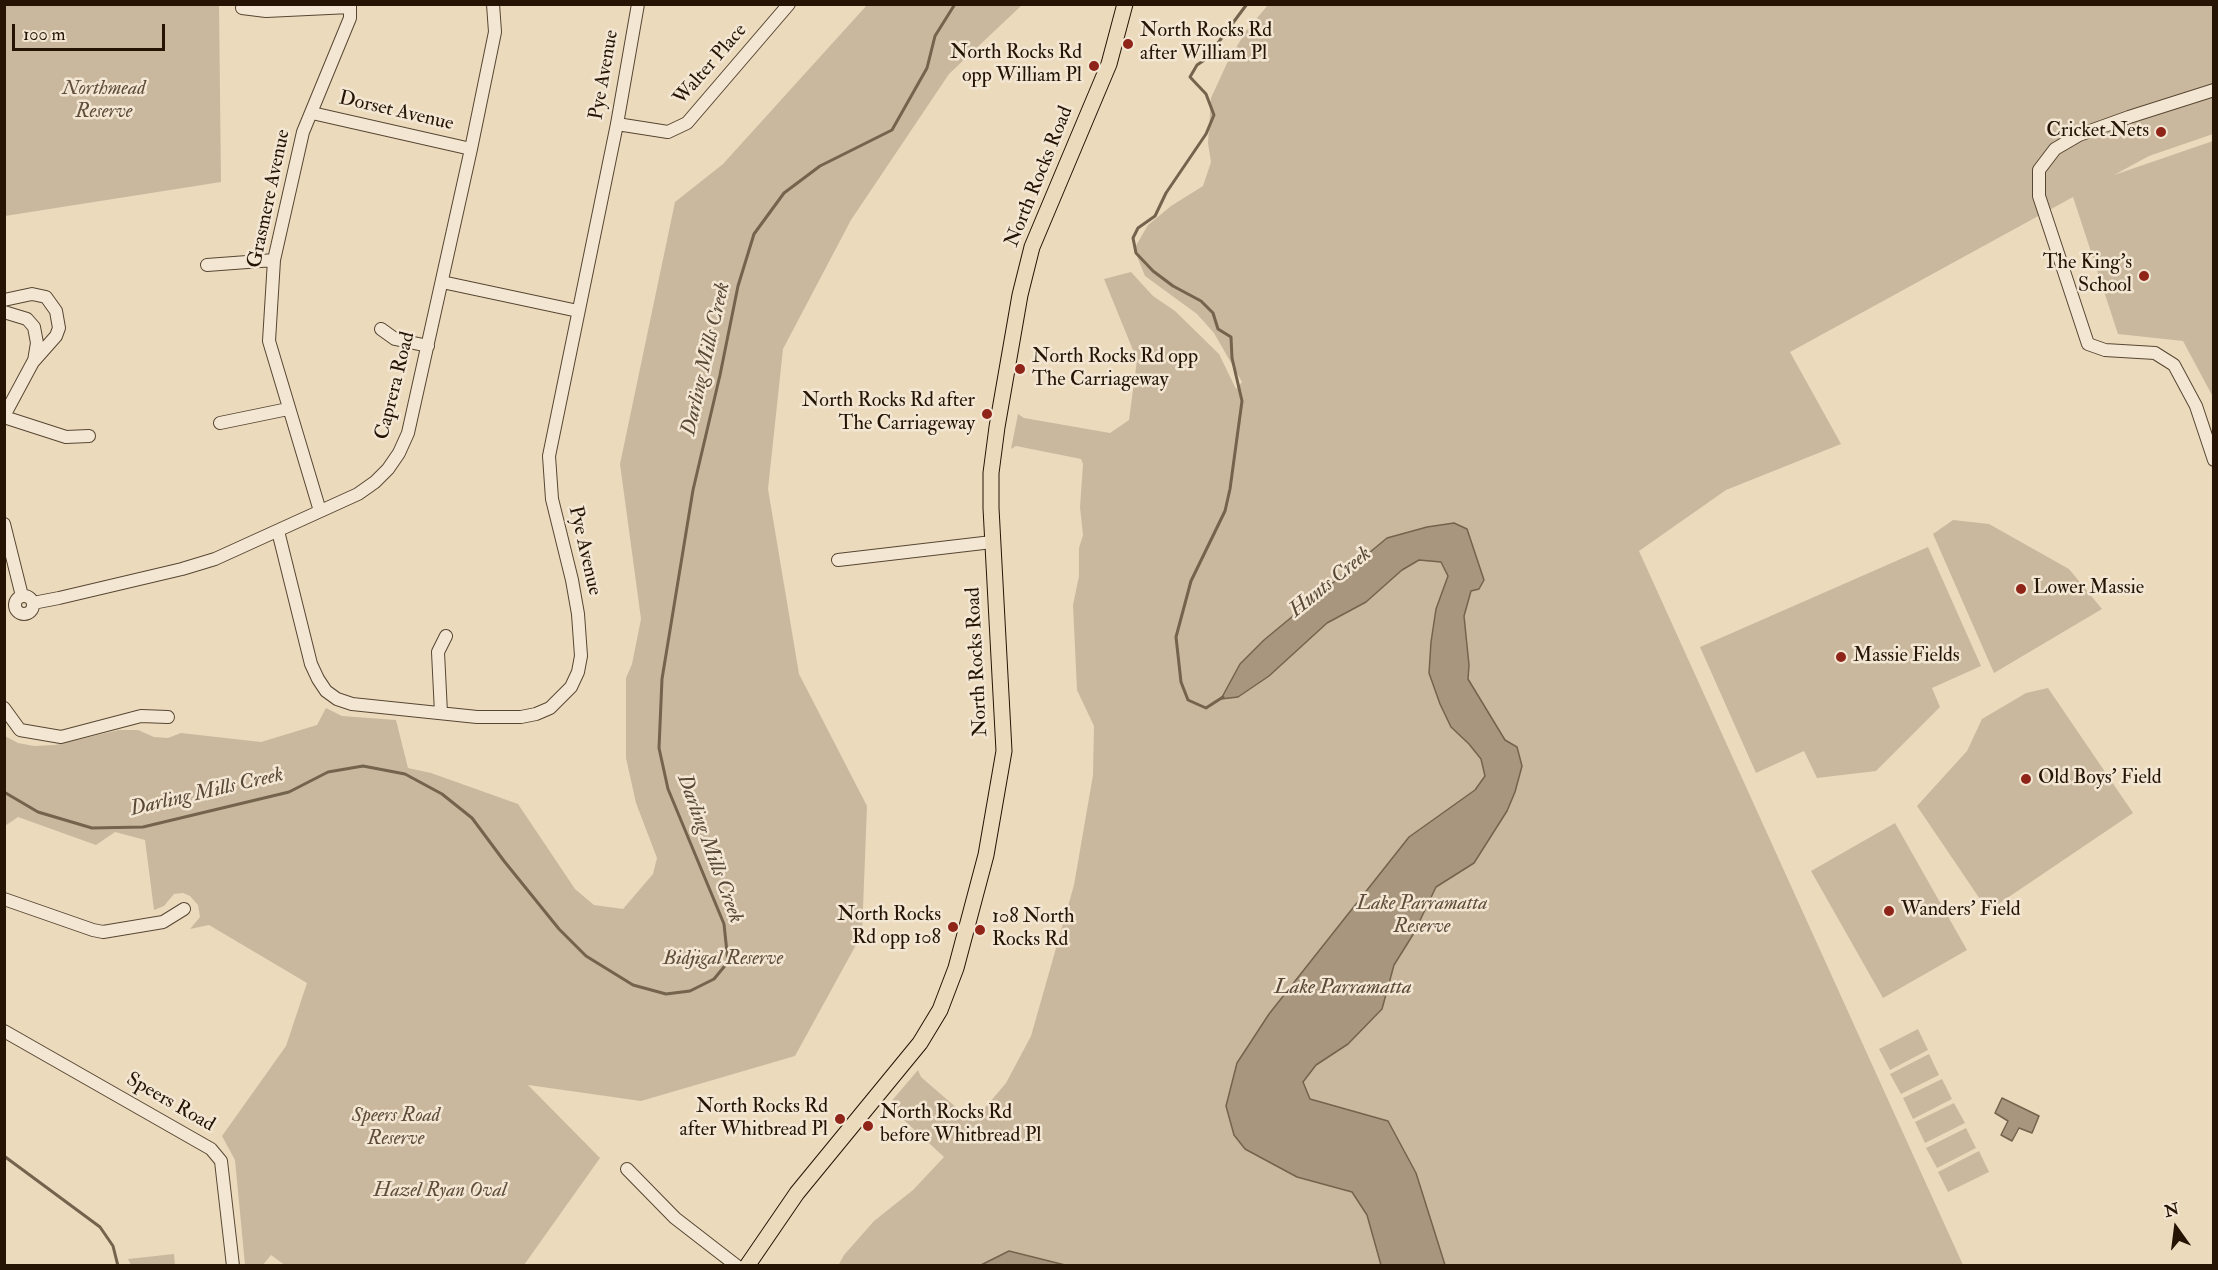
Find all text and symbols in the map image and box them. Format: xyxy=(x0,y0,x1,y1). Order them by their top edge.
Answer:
scale bar xyxy=(15,12,168,50)
street label: Walter Place xyxy=(669,19,753,111)
place label: North Rocks Rd after William Pl xyxy=(1140,20,1272,67)
text: 100 m xyxy=(23,23,66,46)
street label: Pye Avenue xyxy=(585,28,625,122)
marker: North Rocks Rd after William Pl xyxy=(1121,37,1135,51)
place label: North Rocks Rd opp William Pl xyxy=(950,42,1082,89)
marker: North Rocks Rd opp William Pl xyxy=(1087,59,1101,73)
park label: Northmead Reserve xyxy=(62,78,146,125)
street label: Dorset Avenue xyxy=(336,87,456,137)
street label: North Rocks Road xyxy=(1001,103,1079,251)
place label: Cricket Nets xyxy=(2046,120,2149,144)
marker: Cricket Nets xyxy=(2154,125,2168,139)
street label: Grasmere Avenue xyxy=(244,128,296,270)
place label: The King's School xyxy=(2043,252,2132,299)
marker: The King's School xyxy=(2137,269,2151,283)
water label: Darling Mills Creek xyxy=(677,280,737,438)
street label: Caprera Road xyxy=(371,330,421,442)
place label: North Rocks Rd opp The Carriageway xyxy=(1032,346,1198,393)
marker: North Rocks Rd opp The Carriageway xyxy=(1013,362,1027,376)
place label: North Rocks Rd after The Carriageway xyxy=(802,390,975,437)
marker: North Rocks Rd after The Carriageway xyxy=(980,407,994,421)
street label: Pye Avenue xyxy=(562,504,606,598)
water label: Hunts Creek xyxy=(1285,542,1377,624)
place label: Lower Massie xyxy=(2033,577,2144,601)
marker: Lower Massie xyxy=(2014,582,2028,596)
street label: North Rocks Road xyxy=(962,587,994,737)
place label: Massie Fields xyxy=(1853,645,1960,669)
marker: Massie Fields xyxy=(1834,650,1848,664)
water label: Darling Mills Creek xyxy=(128,763,286,823)
place label: Old Boys' Field xyxy=(2038,767,2162,791)
water label: Darling Mills Creek xyxy=(670,771,748,927)
marker: Old Boys' Field xyxy=(2019,772,2033,786)
park label: Lake Parramatta Reserve xyxy=(1356,893,1488,940)
place label: Wanders' Field xyxy=(1901,899,2021,923)
place label: North Rocks Rd opp 108 xyxy=(837,904,941,951)
marker: Wanders' Field xyxy=(1882,904,1896,918)
place label: 108 North Rocks Rd xyxy=(992,906,1074,953)
marker: North Rocks Rd opp 108 xyxy=(946,920,960,934)
marker: 108 North Rocks Rd xyxy=(973,923,987,937)
park label: Bidjigal Reserve xyxy=(663,948,783,972)
water label: Lake Parramatta xyxy=(1274,975,1412,1001)
street label: Speers Road xyxy=(121,1068,219,1138)
place label: North Rocks Rd after Whitbread Pl xyxy=(679,1096,828,1143)
place label: North Rocks Rd before Whitbread Pl xyxy=(880,1102,1041,1149)
park label: Speers Road Reserve xyxy=(352,1105,440,1152)
marker: North Rocks Rd after Whitbread Pl xyxy=(833,1112,847,1126)
marker: North Rocks Rd before Whitbread Pl xyxy=(861,1119,875,1133)
park label: Hazel Ryan Oval xyxy=(373,1180,507,1204)
north arrow xyxy=(2146,1198,2206,1258)
text: N xyxy=(2162,1199,2181,1222)

